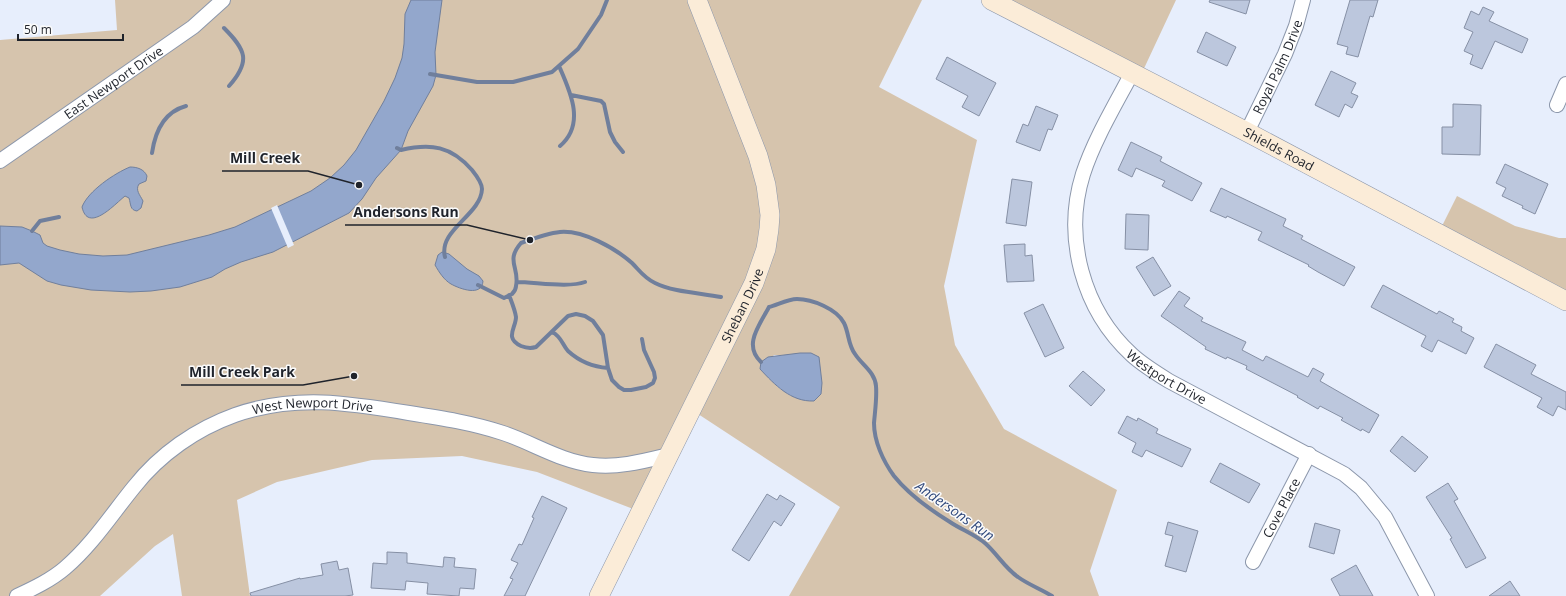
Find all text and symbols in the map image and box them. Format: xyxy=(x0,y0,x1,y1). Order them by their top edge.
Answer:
scale bar xyxy=(18,16,123,42)
street label: Royal Palm Drive xyxy=(1248,18,1306,117)
text: 50 m xyxy=(24,21,52,38)
street label: East Newport Drive xyxy=(60,42,167,123)
street label: Shields Road xyxy=(1240,123,1317,175)
callout: Mill Creek xyxy=(222,145,308,171)
text: Mill Creek xyxy=(230,148,300,167)
callout: Andersons Run xyxy=(345,199,467,225)
text: Andersons Run xyxy=(353,202,459,221)
street label: Sheban Drive xyxy=(717,266,768,346)
street label: Westport Drive xyxy=(1123,345,1210,408)
callout: Mill Creek Park xyxy=(181,359,303,385)
text: Mill Creek Park xyxy=(189,362,295,381)
street label: West Newport Drive xyxy=(250,393,374,418)
street label: Cove Place xyxy=(1258,475,1304,541)
water label: Andersons Run xyxy=(911,476,999,545)

